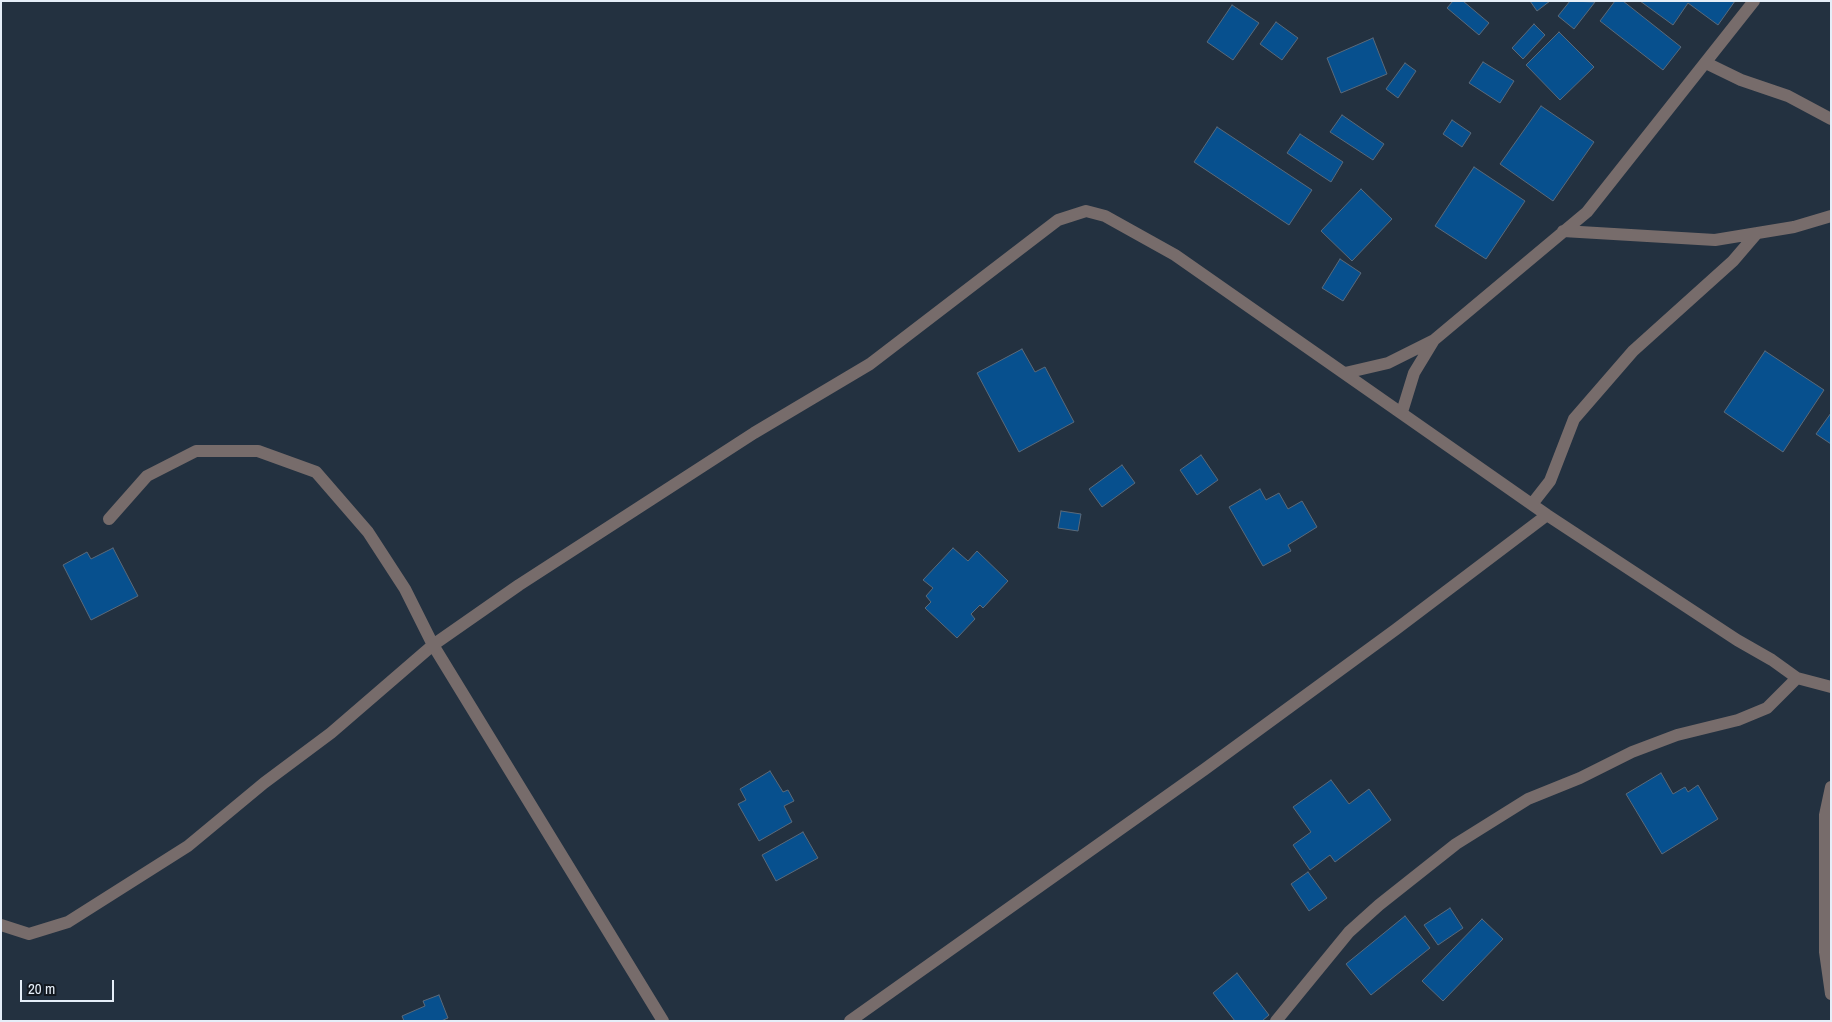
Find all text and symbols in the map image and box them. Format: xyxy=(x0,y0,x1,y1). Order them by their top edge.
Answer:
scale bar xyxy=(22,970,116,1002)
text: 20 m xyxy=(28,978,55,999)

